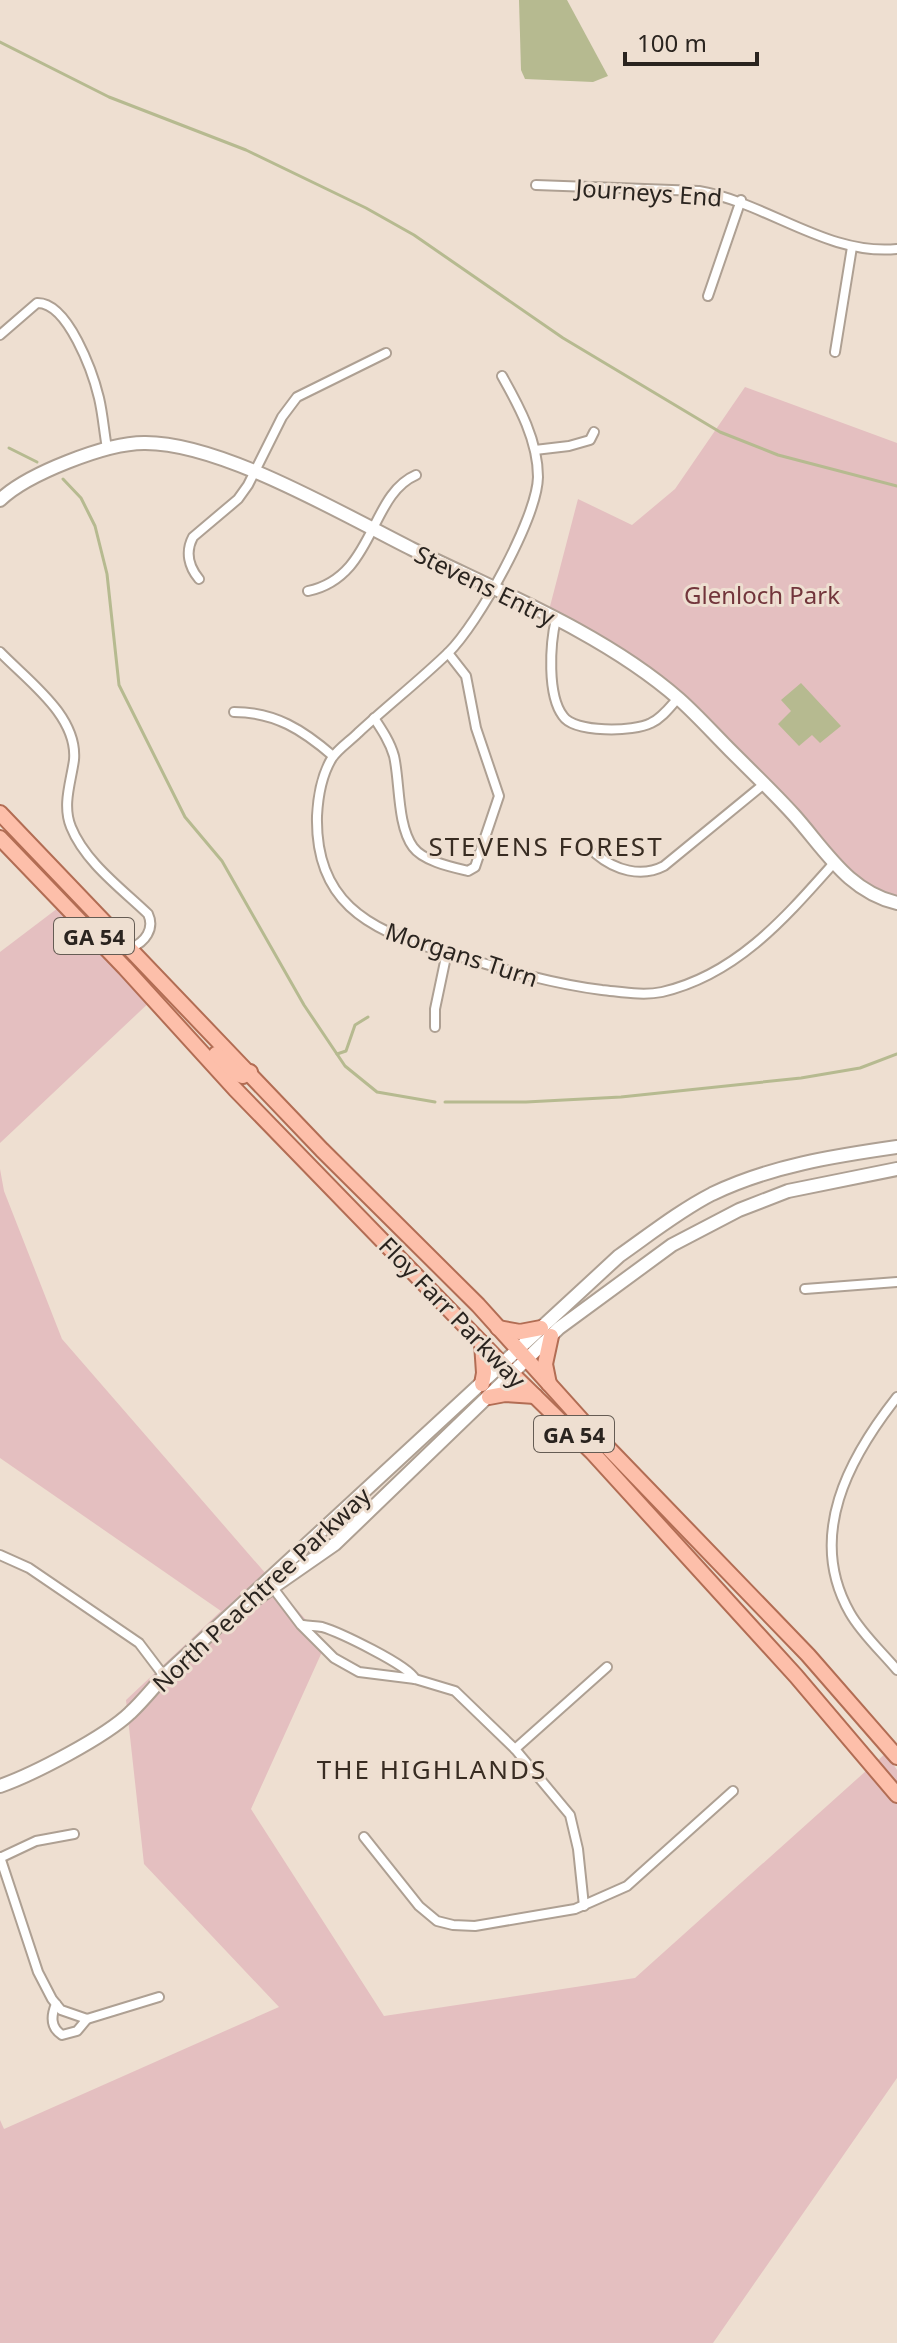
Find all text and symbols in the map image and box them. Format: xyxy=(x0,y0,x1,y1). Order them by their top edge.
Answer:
scale bar xyxy=(625,16,757,66)
text: 100 m xyxy=(637,26,707,59)
street label: Journeys End xyxy=(573,170,723,214)
street label: Stevens Entry xyxy=(409,537,561,634)
park label: Glenloch Park xyxy=(684,578,840,611)
district label: STEVENS FOREST xyxy=(428,828,664,864)
street label: Morgans Turn xyxy=(382,914,542,994)
road number: GA 54 xyxy=(54,918,134,954)
street label: Floy Farr Parkway xyxy=(372,1229,534,1395)
road number: GA 54 xyxy=(534,1416,614,1452)
street label: North Peachtree Parkway xyxy=(145,1479,378,1699)
district label: THE HIGHLANDS xyxy=(317,1751,547,1787)

